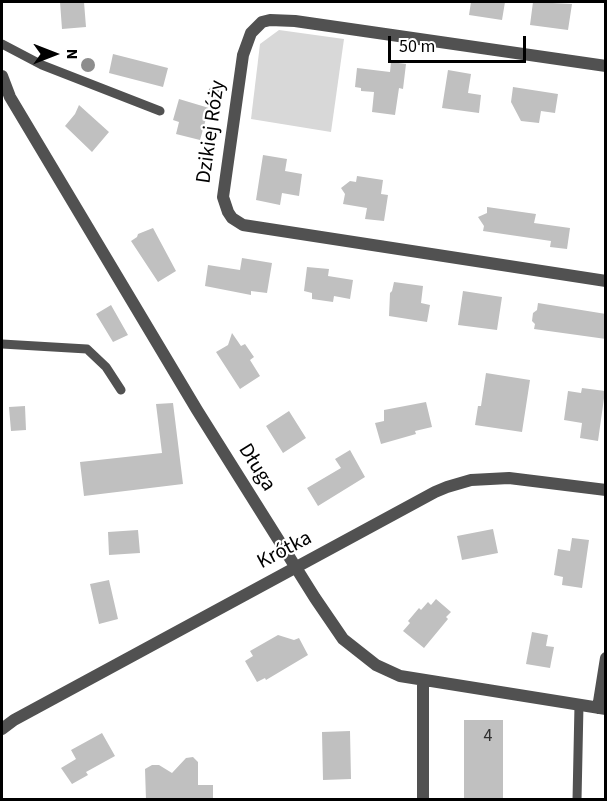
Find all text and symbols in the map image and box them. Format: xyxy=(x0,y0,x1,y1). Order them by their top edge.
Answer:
north arrow xyxy=(24,24,84,84)
scale bar xyxy=(391,24,529,62)
text: 50 m xyxy=(399,34,435,59)
text: N xyxy=(61,49,83,59)
street label: Dzikiej Róży xyxy=(192,79,232,185)
street label: Długa xyxy=(232,440,280,496)
street label: Krótka xyxy=(253,526,317,576)
house number: 4 xyxy=(484,726,492,748)

